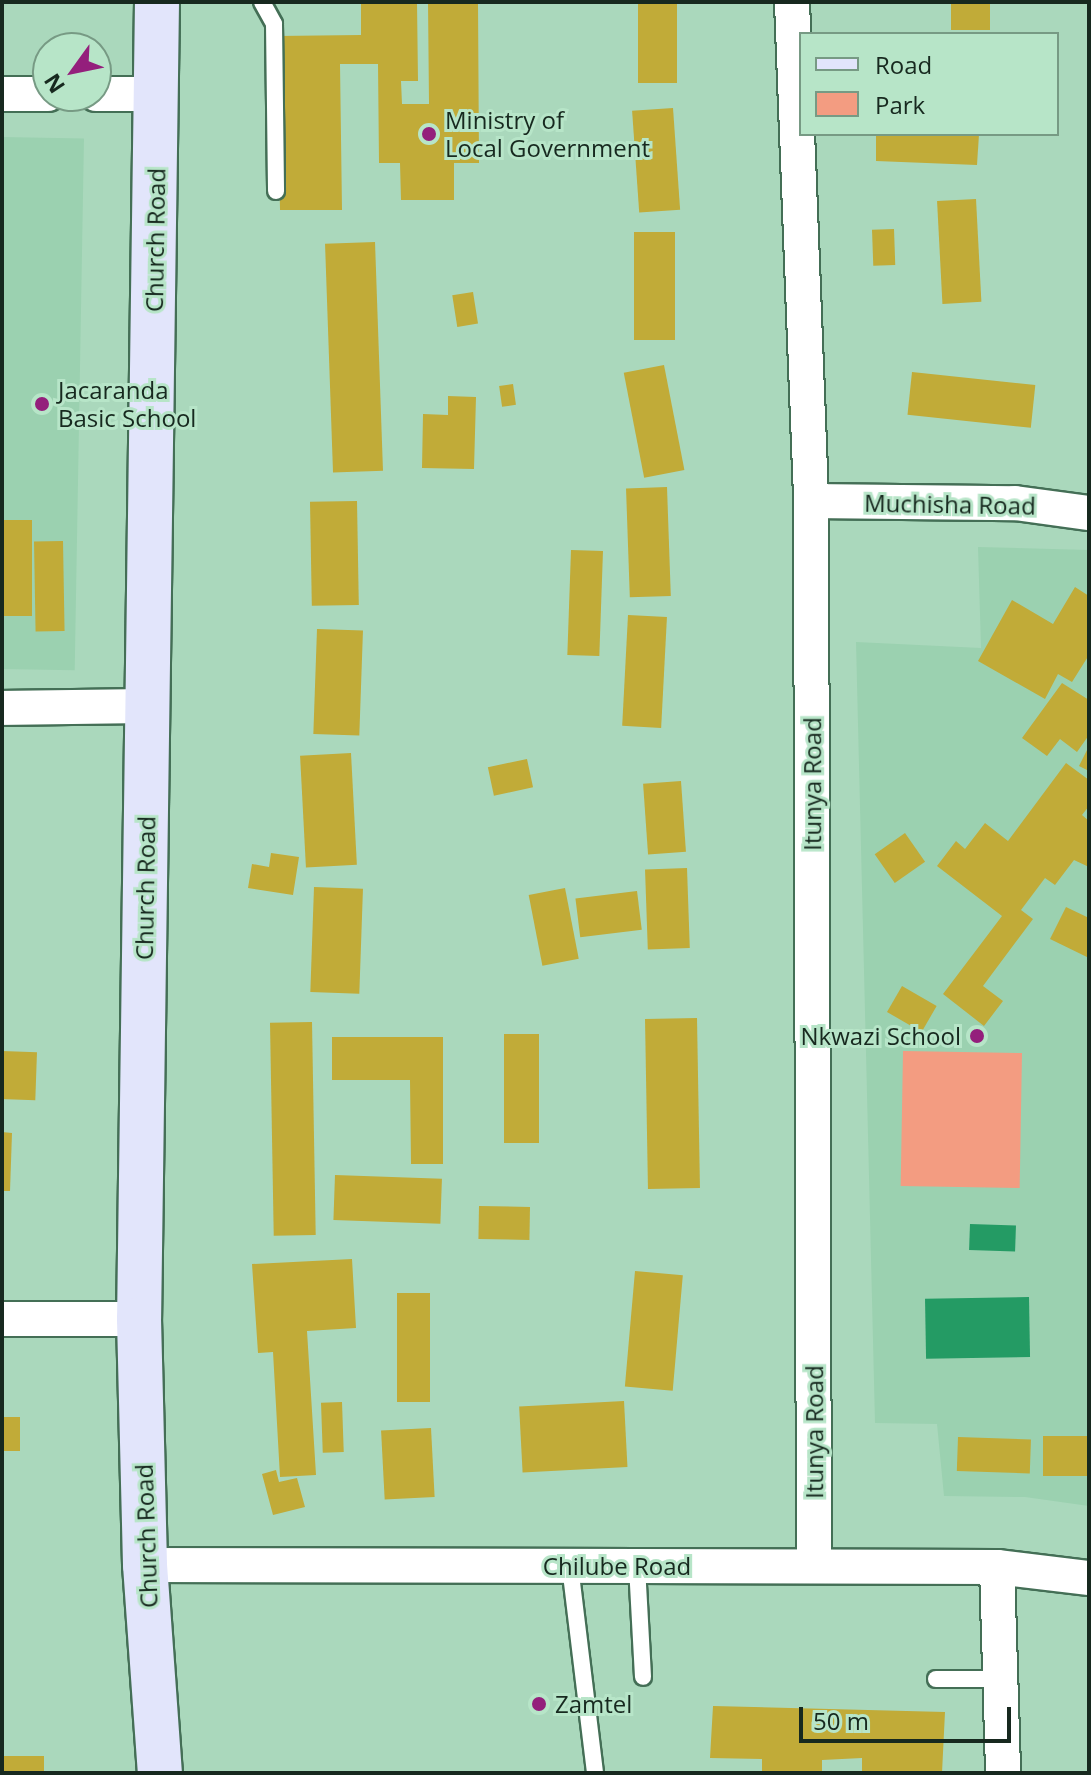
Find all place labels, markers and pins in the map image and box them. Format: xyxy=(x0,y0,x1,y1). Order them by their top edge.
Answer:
place label: Ministry of Local Government xyxy=(445,106,650,162)
marker: Ministry of Local Government xyxy=(420,125,438,143)
place label: Jacaranda Basic School xyxy=(58,376,196,432)
marker: Jacaranda Basic School xyxy=(33,395,51,413)
place label: Nkwazi School xyxy=(801,1022,961,1050)
marker: Nkwazi School xyxy=(968,1027,986,1045)
place label: Zamtel xyxy=(555,1690,632,1718)
marker: Zamtel xyxy=(530,1695,548,1713)

